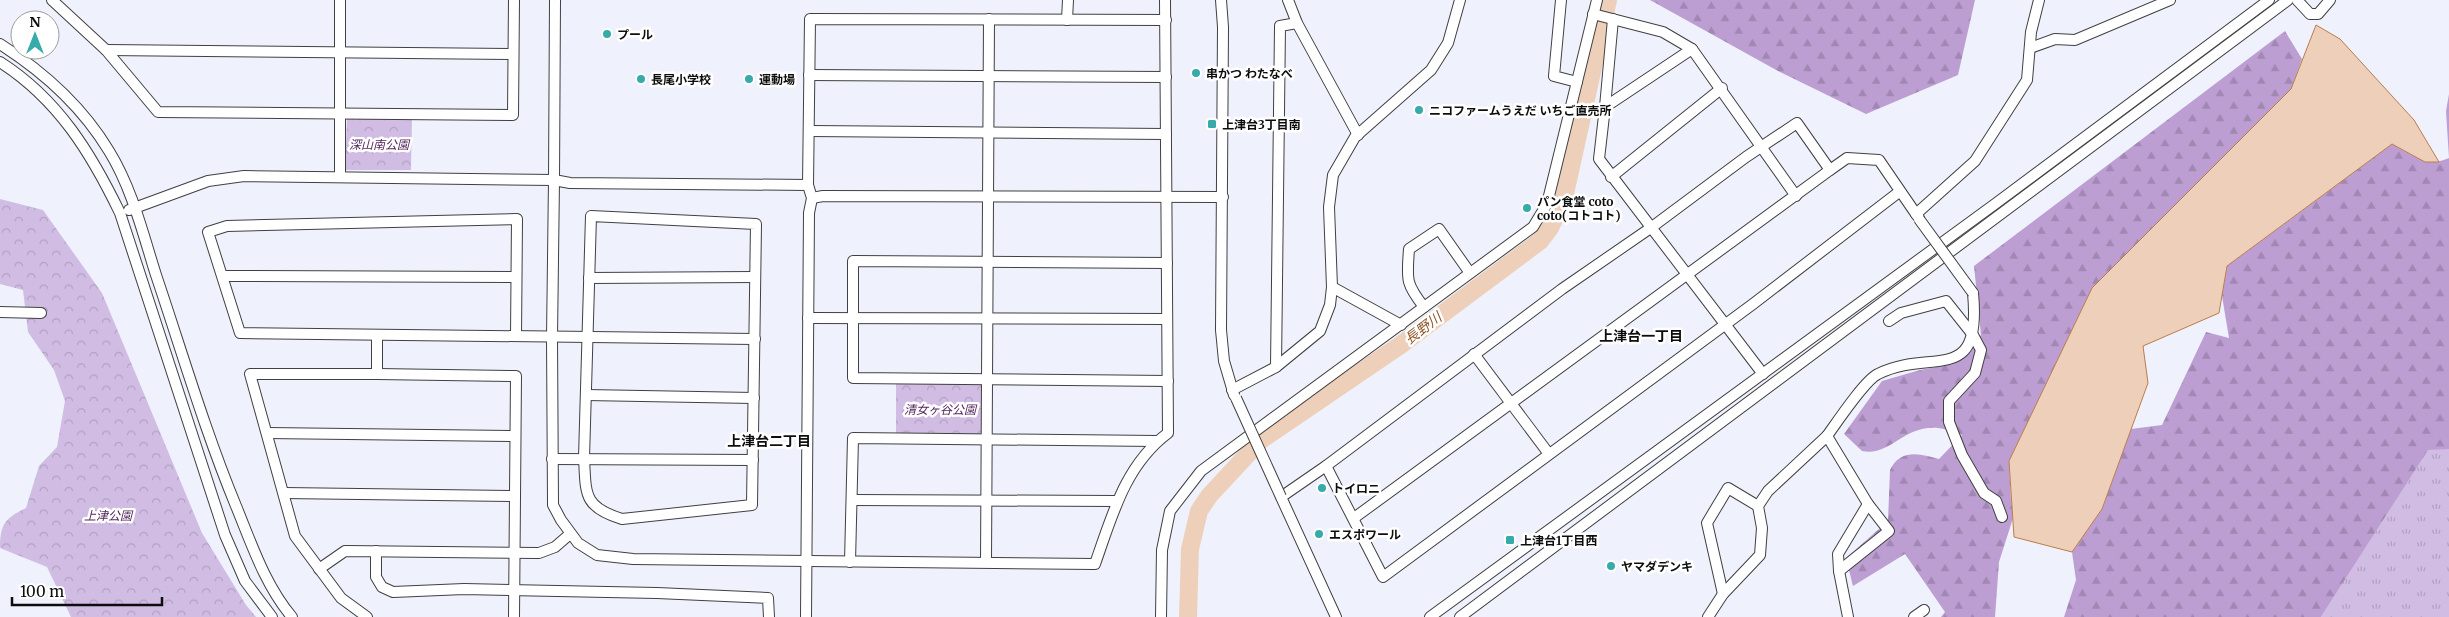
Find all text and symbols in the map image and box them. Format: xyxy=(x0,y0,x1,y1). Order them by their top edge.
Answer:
north arrow xyxy=(10,10,60,60)
text: N xyxy=(29,13,41,31)
place label: プール xyxy=(617,27,653,42)
marker: プール xyxy=(601,28,613,40)
place label: 串かつ わたなべ xyxy=(1206,66,1293,81)
marker: 串かつ わたなべ xyxy=(1190,67,1202,79)
place label: 長尾小学校 xyxy=(651,72,711,87)
place label: 運動場 xyxy=(759,72,795,87)
marker: 長尾小学校 xyxy=(635,73,647,85)
marker: 運動場 xyxy=(743,73,755,85)
place label: ニコファームうえだ いちご直売所 xyxy=(1429,103,1612,118)
marker: ニコファームうえだ いちご直売所 xyxy=(1413,104,1425,116)
place label: 上津台3丁目南 xyxy=(1222,117,1301,132)
marker: 上津台3丁目南 xyxy=(1206,118,1218,130)
park label: 深山南公園 xyxy=(349,137,411,152)
place label: パン食堂 coto coto(コトコト) xyxy=(1537,194,1621,223)
marker: パン食堂 coto coto(コトコト) xyxy=(1521,202,1533,214)
water label: 長野川 xyxy=(1401,307,1447,348)
district label: 上津台一丁目 xyxy=(1599,327,1683,345)
park label: 清女ヶ谷公園 xyxy=(904,402,978,417)
district label: 上津台二丁目 xyxy=(727,432,811,450)
place label: トイロニ xyxy=(1332,481,1380,496)
marker: トイロニ xyxy=(1316,482,1328,494)
park label: 上津公園 xyxy=(84,508,134,523)
place label: エスポワール xyxy=(1329,527,1401,542)
marker: エスポワール xyxy=(1313,528,1325,540)
place label: 上津台1丁目西 xyxy=(1520,533,1598,548)
marker: 上津台1丁目西 xyxy=(1504,534,1516,546)
place label: ヤマダデンキ xyxy=(1621,559,1693,574)
marker: ヤマダデンキ xyxy=(1605,560,1617,572)
scale bar xyxy=(12,574,162,606)
text: 100 m xyxy=(20,582,64,601)

